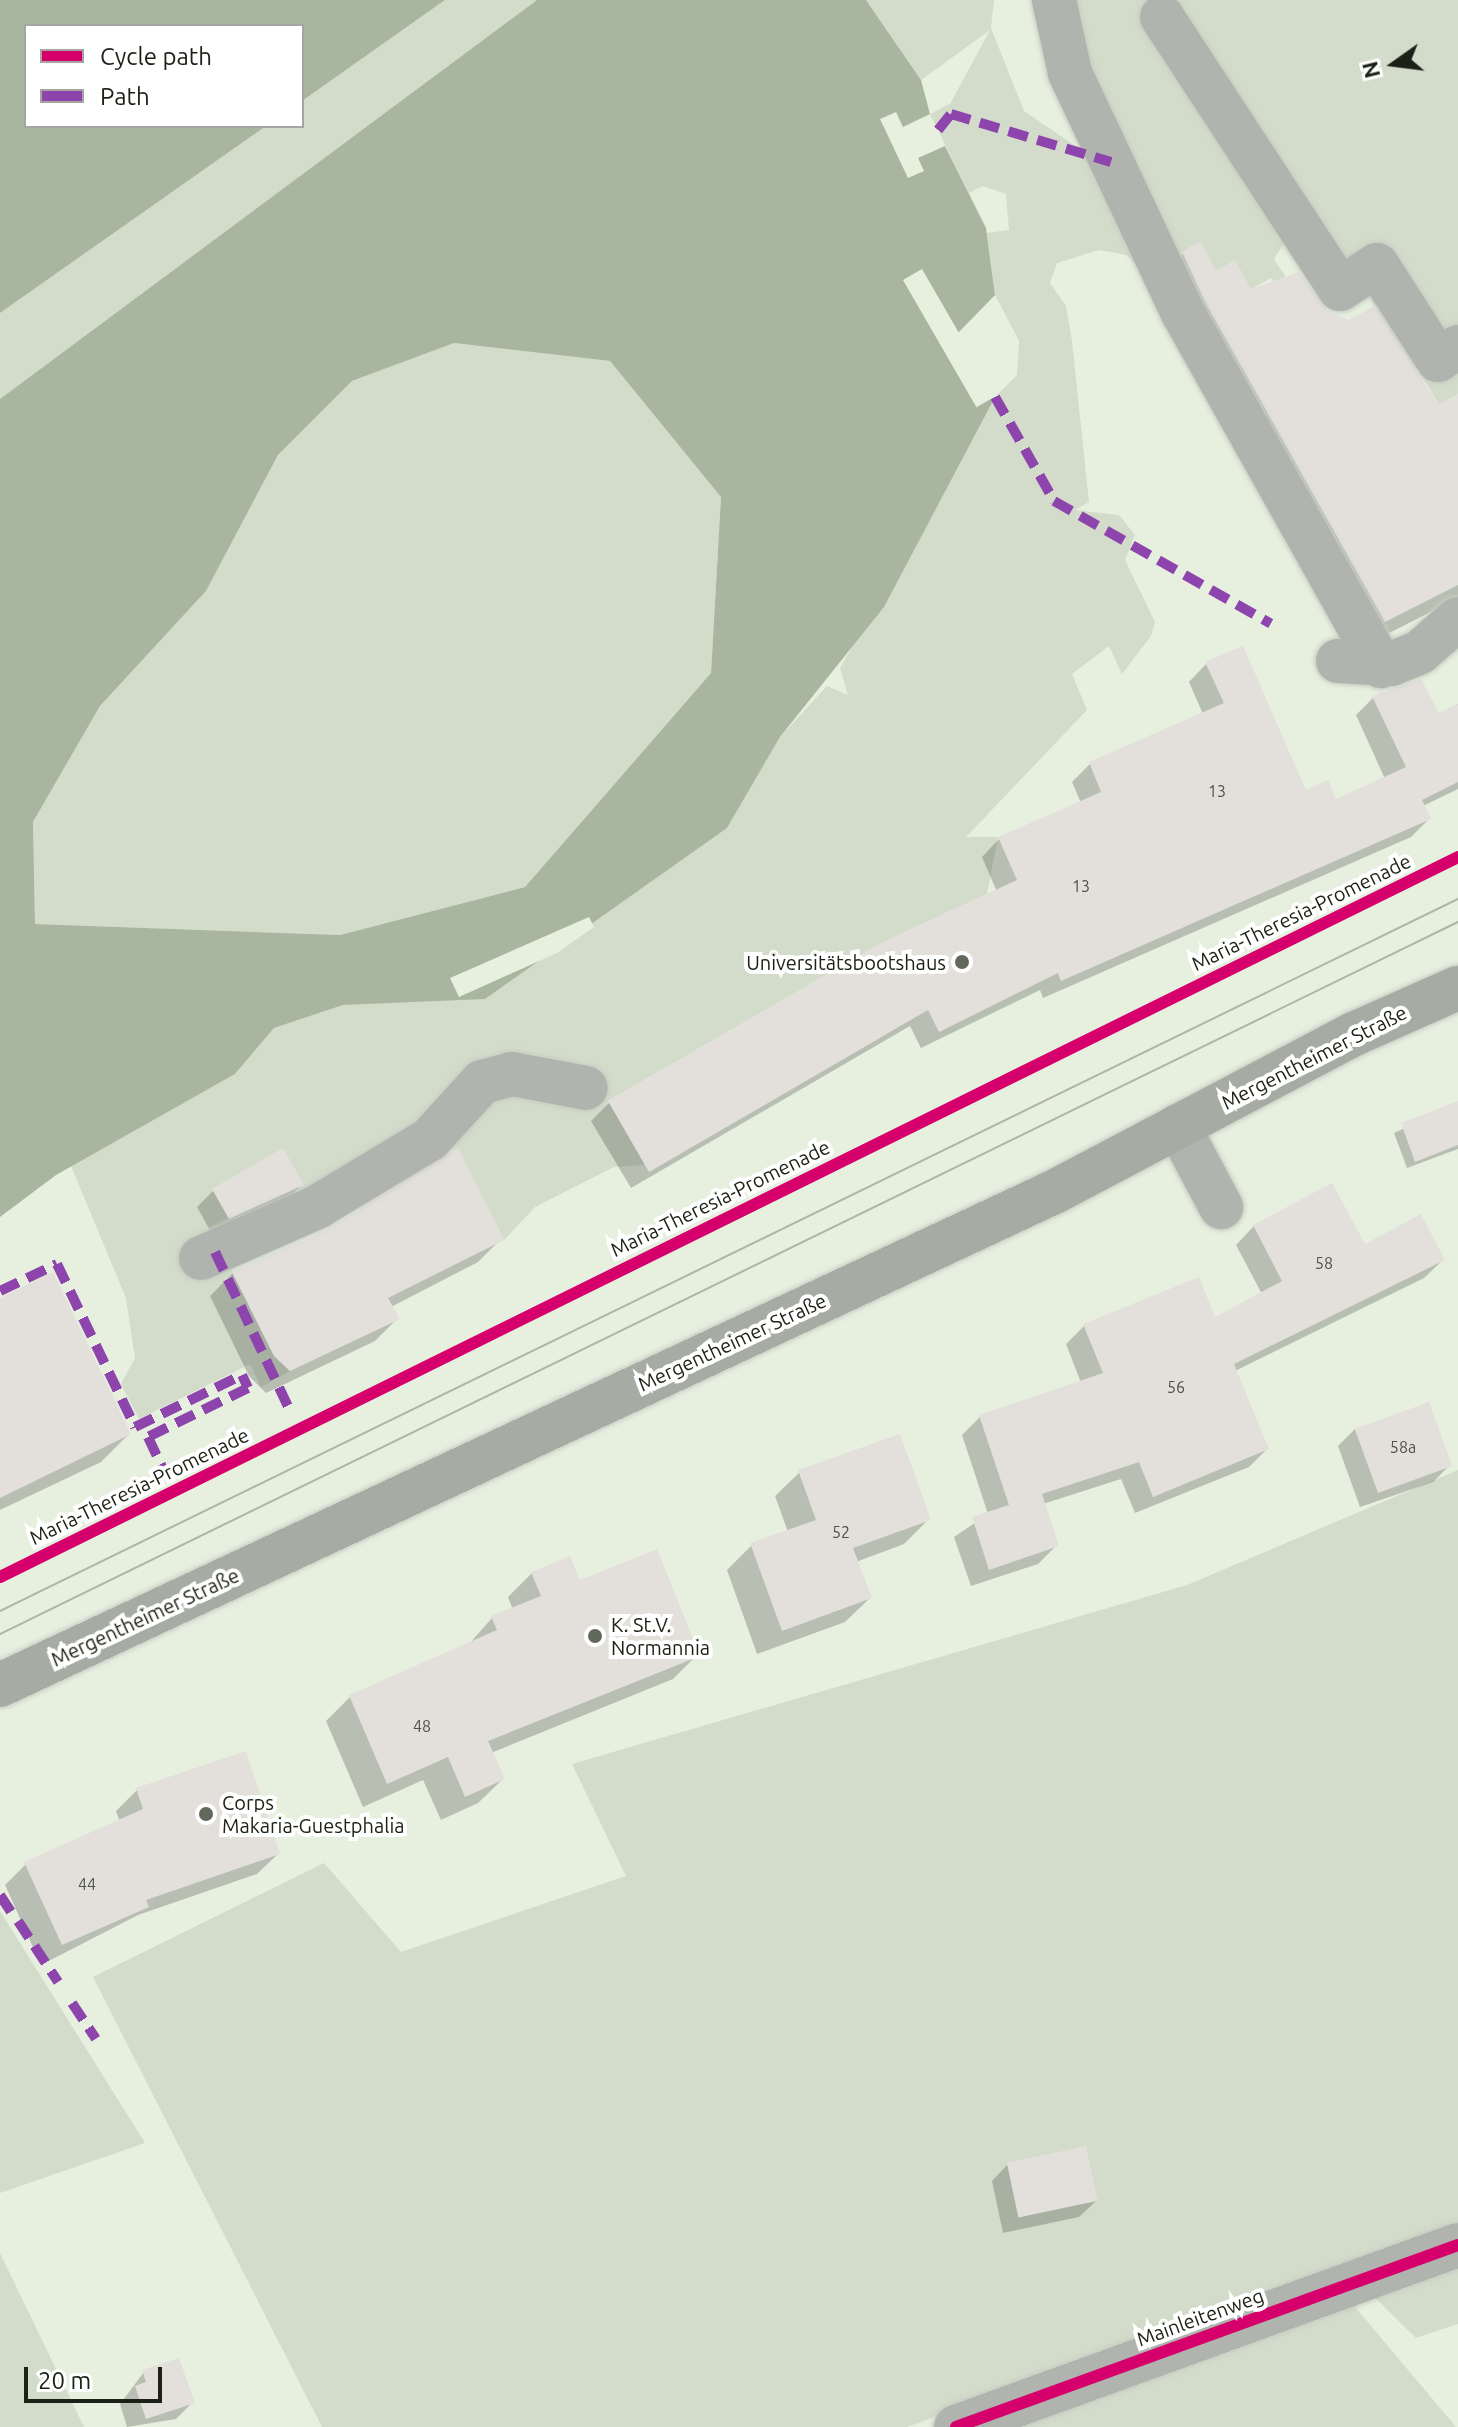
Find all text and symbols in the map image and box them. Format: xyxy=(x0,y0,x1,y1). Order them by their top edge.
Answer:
legend xyxy=(24,24,304,128)
north arrow xyxy=(1354,24,1434,104)
text: Cycle path xyxy=(100,43,212,70)
text: N xyxy=(1356,59,1384,81)
text: Path xyxy=(100,83,150,110)
house number: 13 xyxy=(1208,781,1226,801)
street label: Maria-Theresia-Promenade xyxy=(1187,848,1415,976)
house number: 13 xyxy=(1072,876,1090,896)
place label: Universitätsbootshaus xyxy=(746,950,946,974)
marker: Universitätsbootshaus xyxy=(953,953,971,971)
street label: Mergentheimer Straße xyxy=(1217,1000,1411,1114)
street label: Maria-Theresia-Promenade xyxy=(606,1134,834,1262)
house number: 58 xyxy=(1315,1253,1333,1273)
street label: Mergentheimer Straße xyxy=(634,1288,830,1396)
house number: 56 xyxy=(1167,1377,1185,1397)
street label: Maria-Theresia-Promenade xyxy=(25,1422,253,1550)
house number: 58a xyxy=(1390,1437,1416,1457)
house number: 52 xyxy=(832,1522,850,1542)
street label: Mergentheimer Straße xyxy=(47,1563,243,1671)
place label: K. St.V. Normannia xyxy=(611,1612,710,1659)
marker: K. St.V. Normannia xyxy=(586,1627,604,1645)
house number: 48 xyxy=(413,1716,431,1736)
place label: Corps Makaria-Guestphalia xyxy=(222,1790,405,1837)
marker: Corps Makaria-Guestphalia xyxy=(197,1805,215,1823)
house number: 44 xyxy=(78,1874,96,1894)
street label: Mainleitenweg xyxy=(1133,2283,1267,2351)
scale bar xyxy=(28,2351,166,2401)
text: 20 m xyxy=(38,2367,91,2394)

